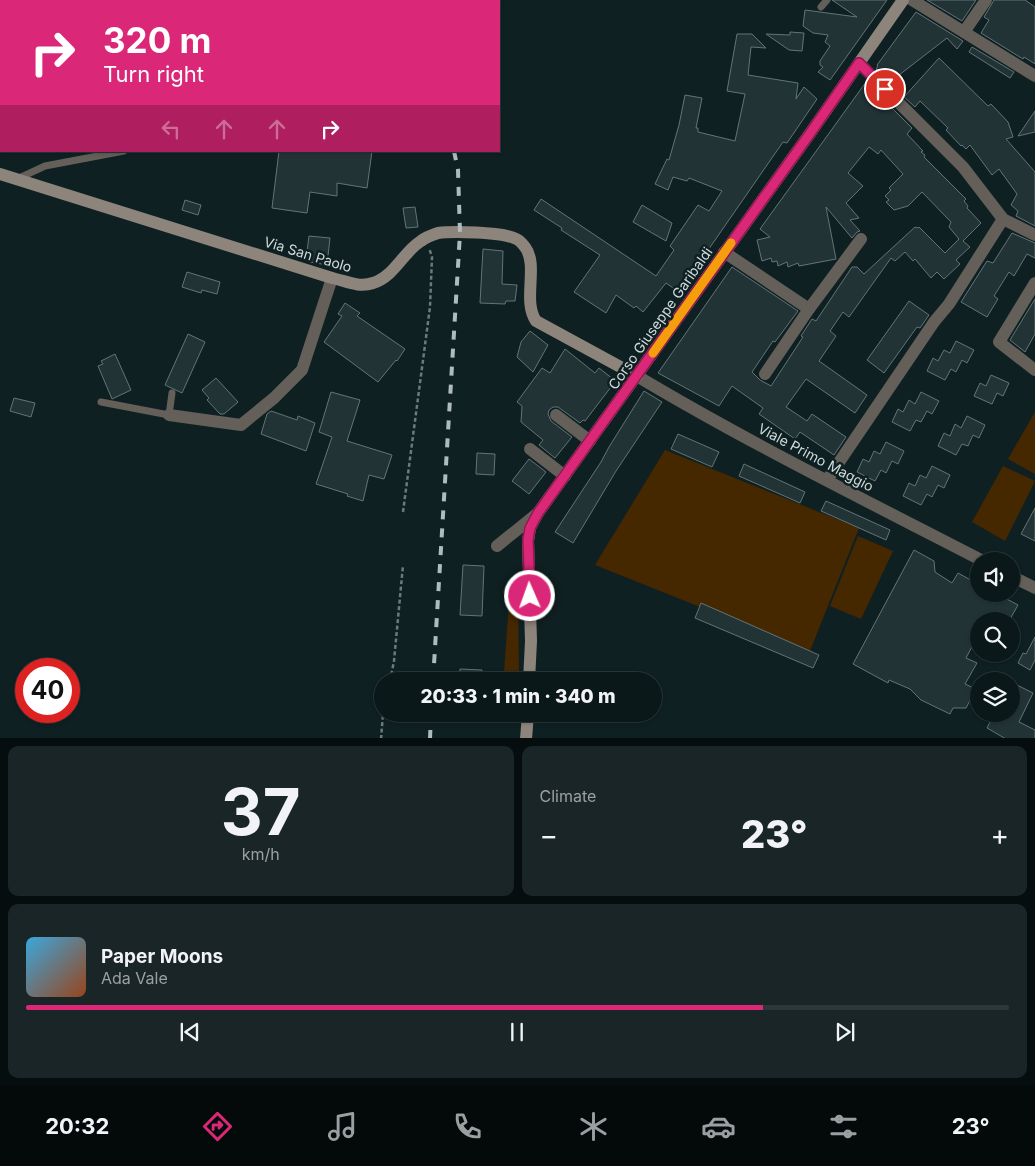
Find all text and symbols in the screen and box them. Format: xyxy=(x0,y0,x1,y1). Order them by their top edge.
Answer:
text: 320 m xyxy=(103,19,211,61)
icon: right xyxy=(20,20,85,85)
text: Turn right xyxy=(103,61,204,87)
pin xyxy=(864,68,906,110)
icon: arrive xyxy=(871,75,899,103)
icon: left xyxy=(157,115,185,143)
icon: ahead xyxy=(210,115,238,143)
icon: ahead xyxy=(263,115,291,143)
icon: right xyxy=(316,115,344,143)
street label: Via San Paolo xyxy=(262,233,354,275)
street label: Corso Giuseppe Garibaldi xyxy=(604,244,716,392)
street label: Viale Primo Maggio xyxy=(755,419,877,495)
map controls xyxy=(970,552,1020,722)
button: sound xyxy=(970,552,1020,602)
position arrow xyxy=(503,569,555,621)
button: search xyxy=(970,612,1020,662)
speed limit sign: 40 xyxy=(15,658,80,723)
button: layers xyxy=(970,672,1020,722)
text: 20:33 · 1 min · 340 m xyxy=(420,685,616,708)
text: 37 xyxy=(221,772,301,851)
text: Climate xyxy=(540,786,596,806)
text: 23° xyxy=(741,811,808,857)
text: − xyxy=(540,818,558,852)
text: + xyxy=(990,818,1009,852)
text: km/h xyxy=(242,844,280,864)
text: Paper Moons xyxy=(101,945,223,968)
text: Ada Vale xyxy=(101,968,168,988)
icon: previous xyxy=(176,1018,204,1046)
icon: pause xyxy=(503,1018,531,1046)
icon: next xyxy=(831,1018,859,1046)
icon: directions xyxy=(200,1109,235,1144)
icon: music xyxy=(325,1109,360,1144)
icon: phone xyxy=(450,1109,485,1144)
icon: climate xyxy=(576,1109,611,1144)
icon: car xyxy=(701,1109,736,1144)
icon: filters xyxy=(826,1109,861,1144)
text: 20:32 xyxy=(45,1113,109,1139)
text: 23° xyxy=(952,1113,990,1139)

